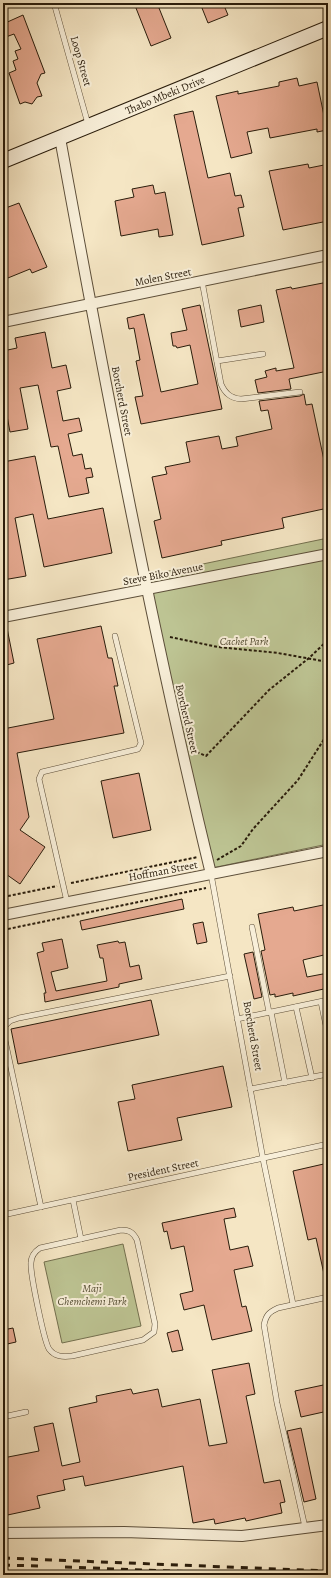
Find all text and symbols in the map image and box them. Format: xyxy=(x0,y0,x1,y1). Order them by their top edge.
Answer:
street label: Loop Street xyxy=(67,34,95,88)
street label: Thabo Mbeki Drive xyxy=(123,72,207,118)
street label: Molen Street xyxy=(133,264,193,290)
street label: Borcherd Street xyxy=(108,365,136,438)
street label: Steve Biko Avenue xyxy=(122,559,204,589)
park label: Cachet Park xyxy=(220,634,268,649)
street label: Borcherd Street xyxy=(172,683,202,756)
street label: Hoffman Street xyxy=(127,857,199,885)
street label: Borcherd Street xyxy=(239,1000,267,1072)
street label: President Street xyxy=(126,1155,200,1185)
park label: Maji Chemchemi Park xyxy=(57,1281,127,1309)

